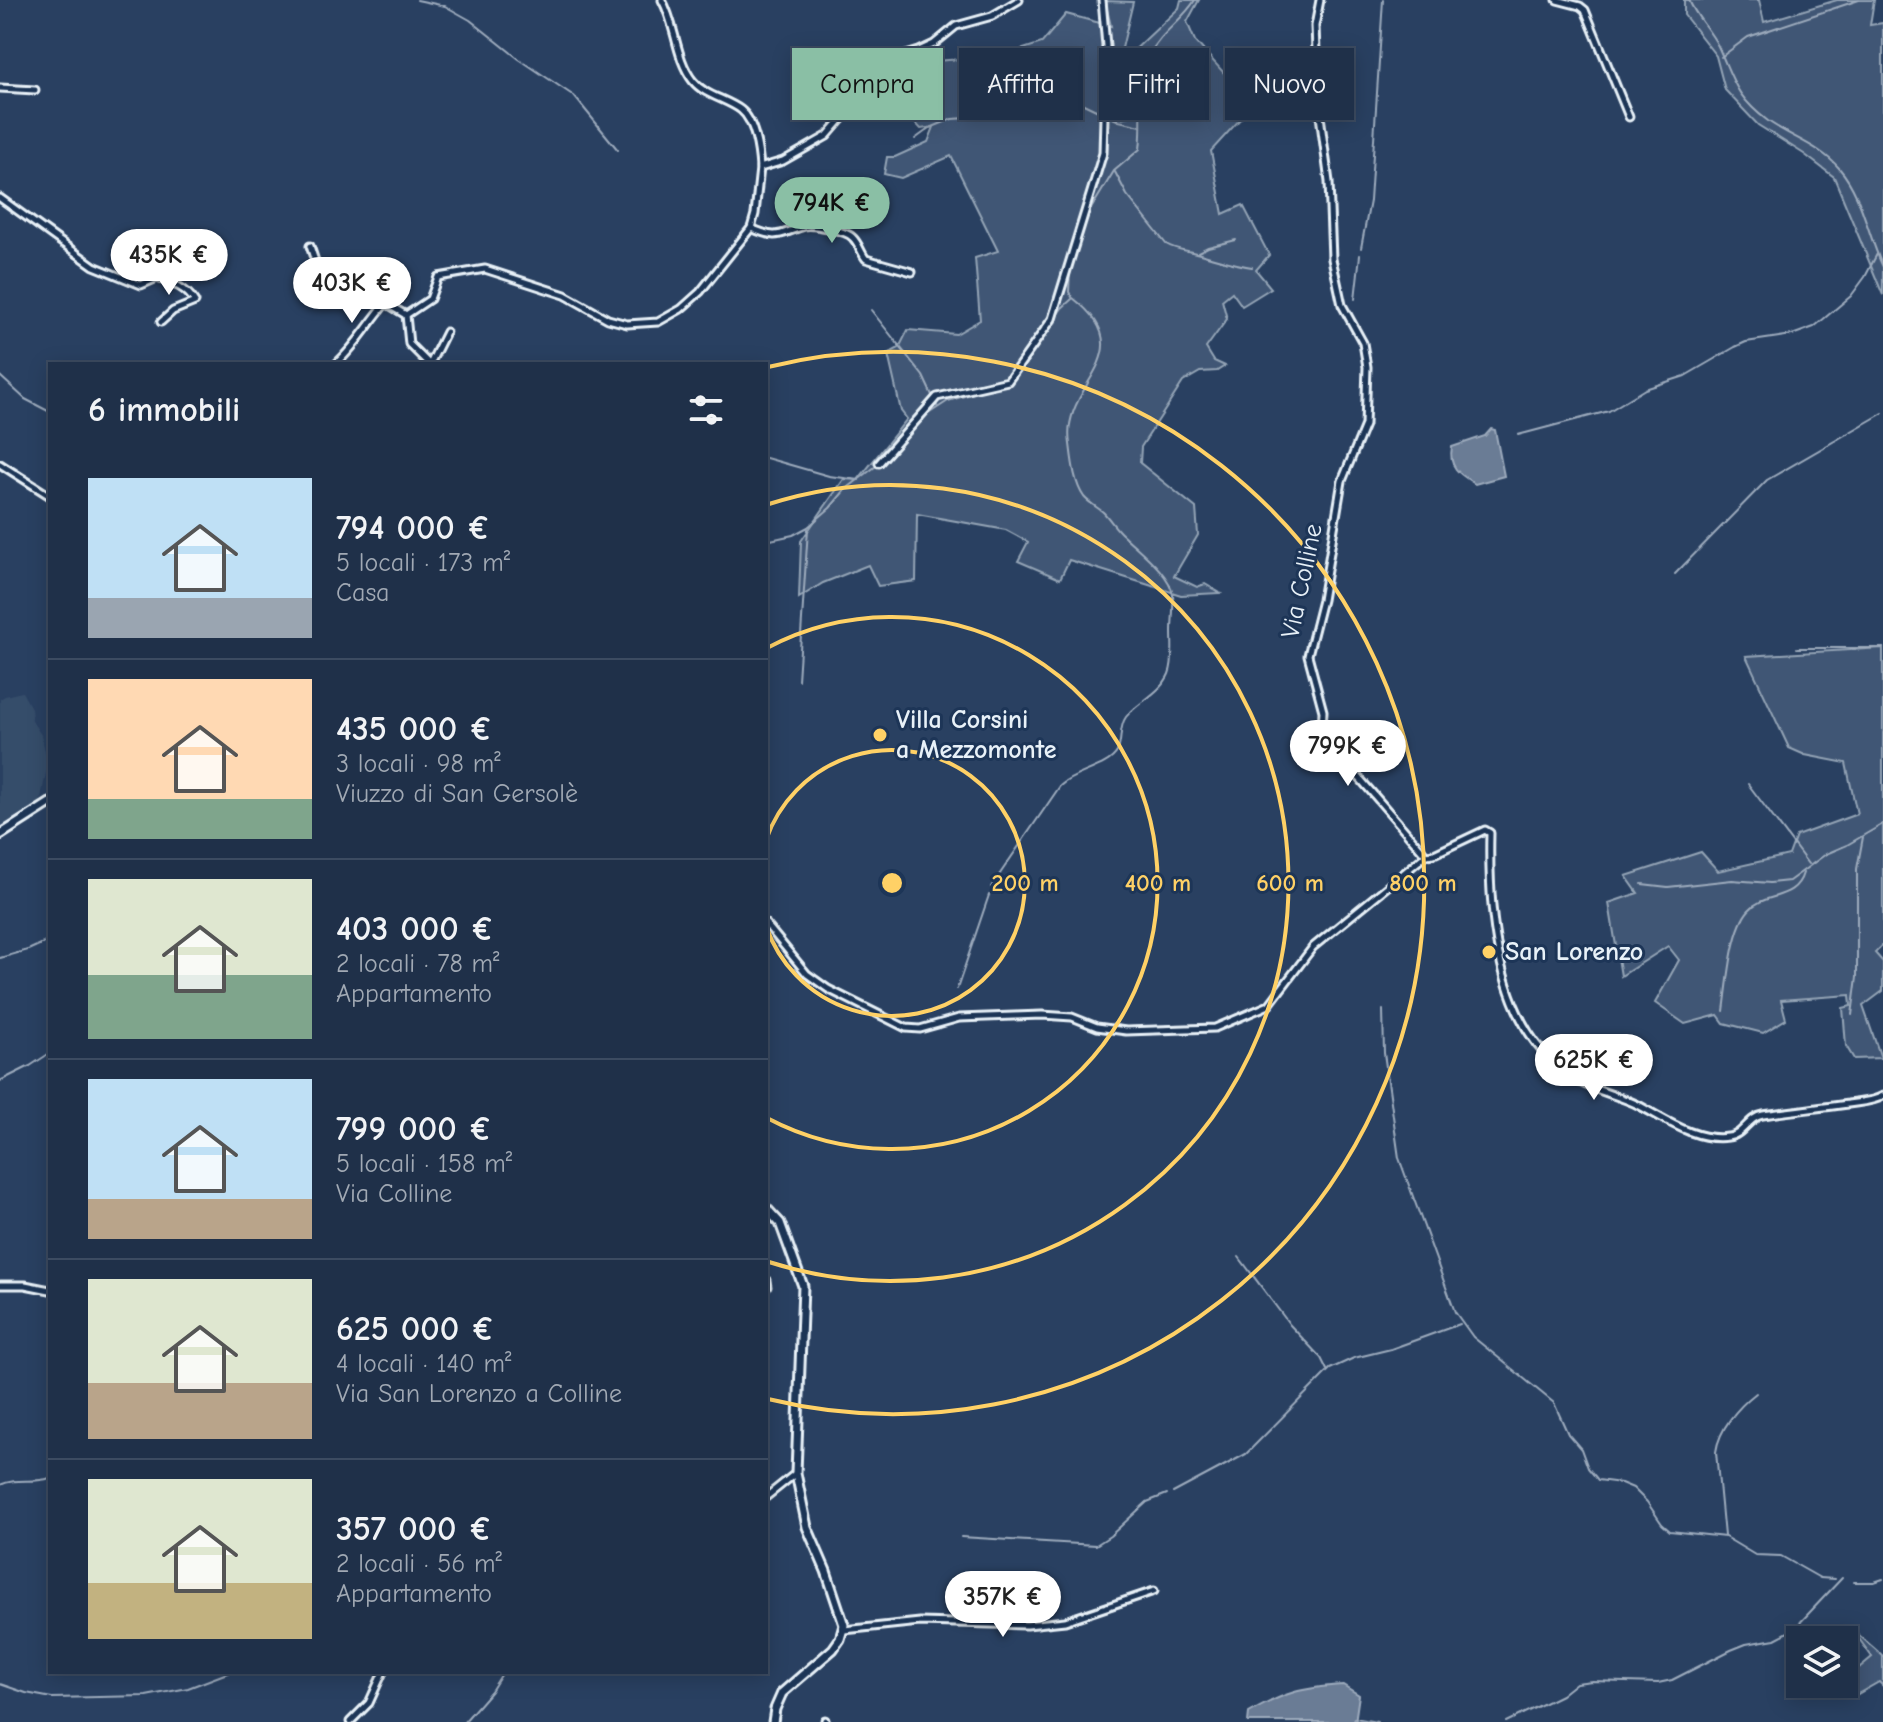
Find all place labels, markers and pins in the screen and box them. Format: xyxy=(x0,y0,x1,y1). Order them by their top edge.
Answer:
pin: 794K € xyxy=(767,177,897,245)
pin: 435K € xyxy=(104,229,234,297)
pin: 403K € xyxy=(287,257,417,325)
place label: Villa Corsini a Mezzomonte xyxy=(896,705,1057,765)
pin: 799K € xyxy=(1283,720,1413,788)
marker: Villa Corsini a Mezzomonte xyxy=(871,726,889,744)
centre of rings xyxy=(878,869,906,897)
place label: San Lorenzo xyxy=(1505,937,1643,967)
marker: San Lorenzo xyxy=(1480,943,1498,961)
pin: 625K € xyxy=(1529,1034,1659,1102)
pin: 357K € xyxy=(938,1571,1068,1639)

